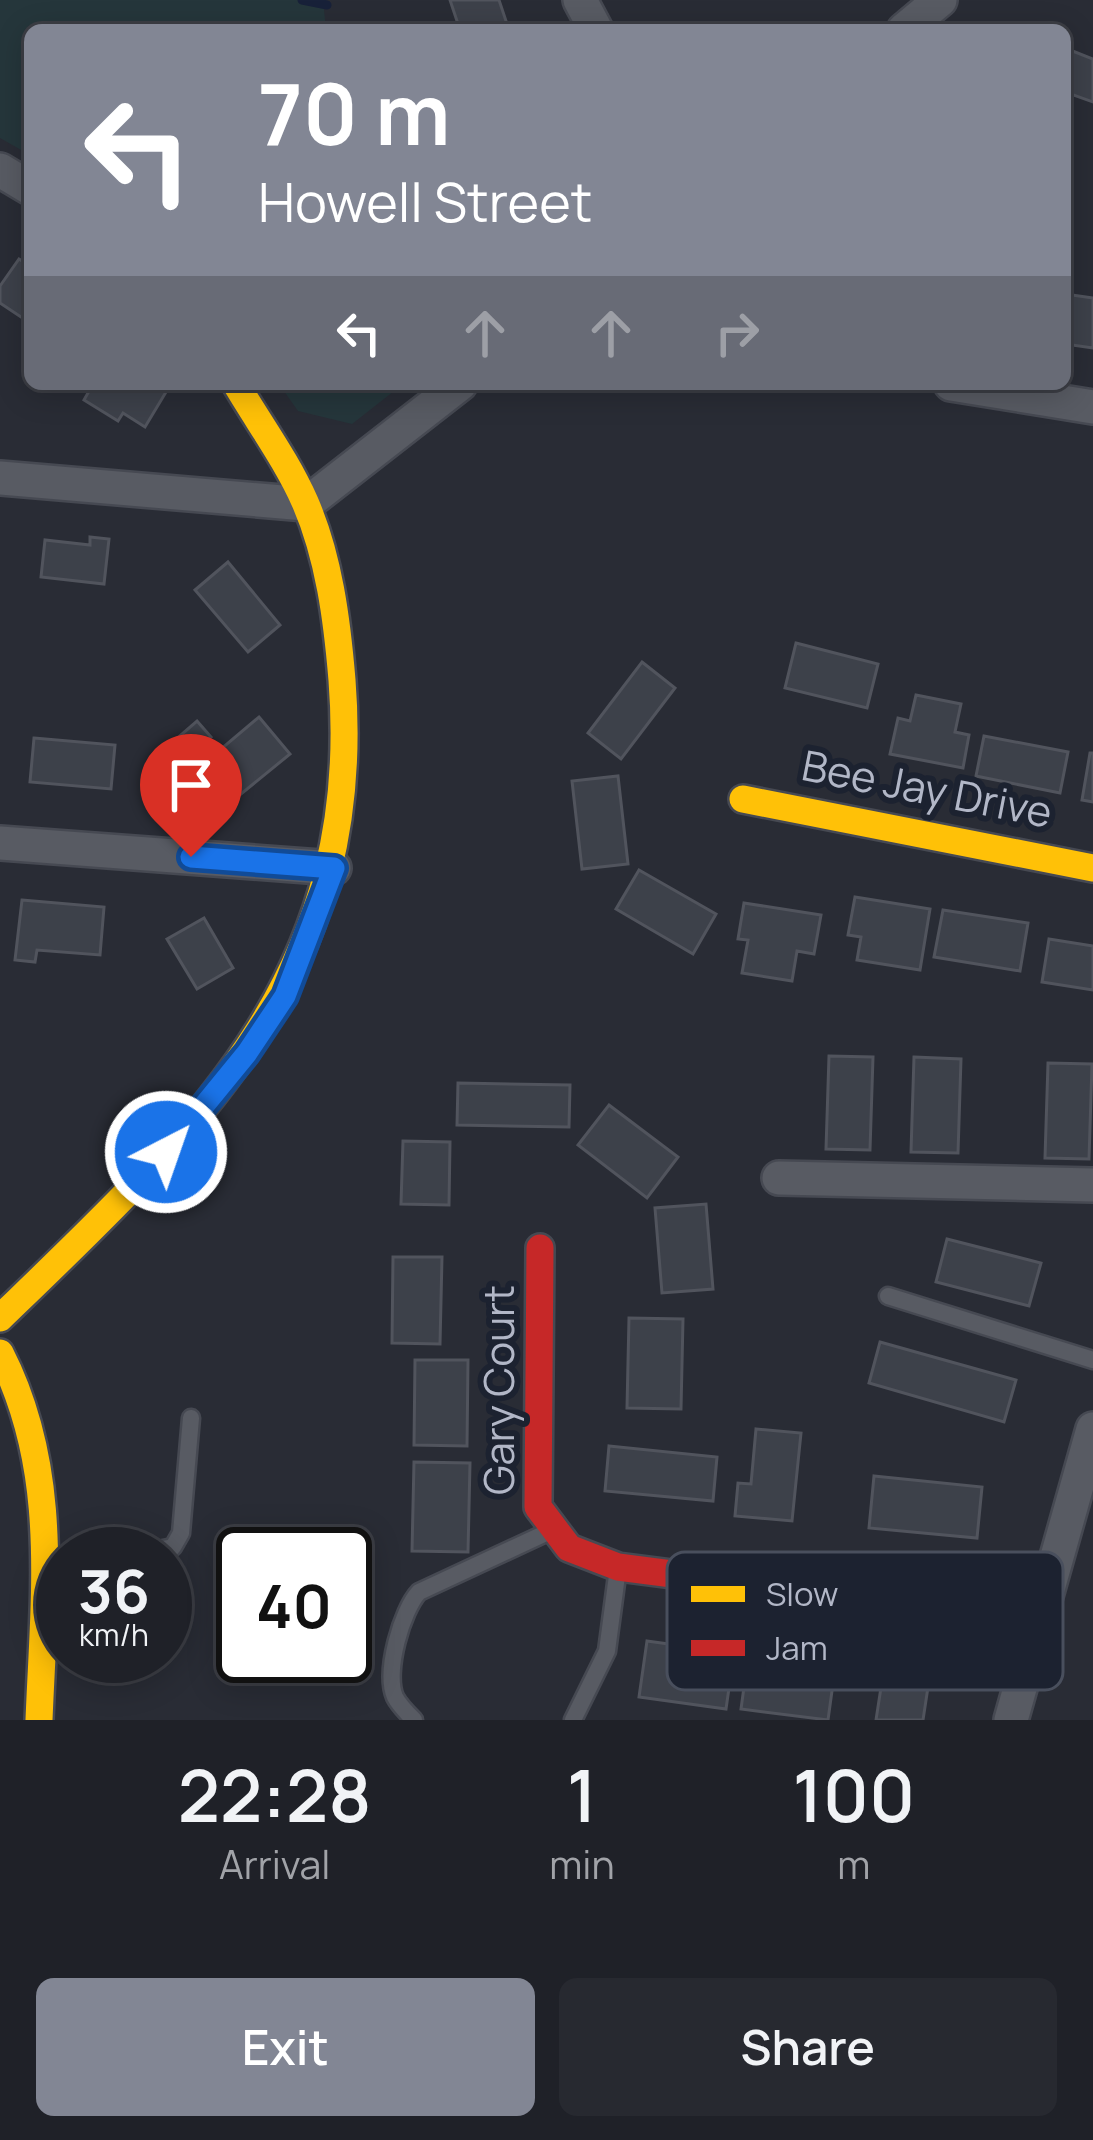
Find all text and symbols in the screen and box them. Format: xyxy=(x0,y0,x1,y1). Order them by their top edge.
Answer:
text: 70 m xyxy=(258,55,450,170)
icon: left xyxy=(60,72,216,228)
text: Howell Street xyxy=(258,164,592,238)
icon: left xyxy=(326,300,392,366)
icon: ahead xyxy=(452,300,518,366)
icon: ahead xyxy=(578,300,644,366)
icon: right xyxy=(704,300,770,366)
pin xyxy=(140,734,242,857)
street label: Bee Jay Drive xyxy=(797,735,1057,841)
icon: arrive xyxy=(158,752,224,818)
position arrow xyxy=(103,1089,229,1215)
street label: Gary Court xyxy=(469,1285,527,1495)
speed limit sign: 40 xyxy=(216,1527,372,1683)
text: 36 xyxy=(78,1549,150,1631)
legend xyxy=(667,1552,1063,1690)
text: Slow xyxy=(766,1571,838,1616)
text: km/h xyxy=(79,1614,149,1655)
text: Jam xyxy=(766,1625,828,1670)
text: 22:28 xyxy=(178,1745,371,1844)
text: 1 xyxy=(567,1745,597,1844)
text: 100 xyxy=(792,1745,915,1844)
text: Arrival xyxy=(219,1837,330,1891)
text: min xyxy=(549,1837,615,1891)
text: m xyxy=(837,1837,870,1891)
button: Exit xyxy=(36,1978,535,2116)
button: Share xyxy=(559,1978,1057,2116)

